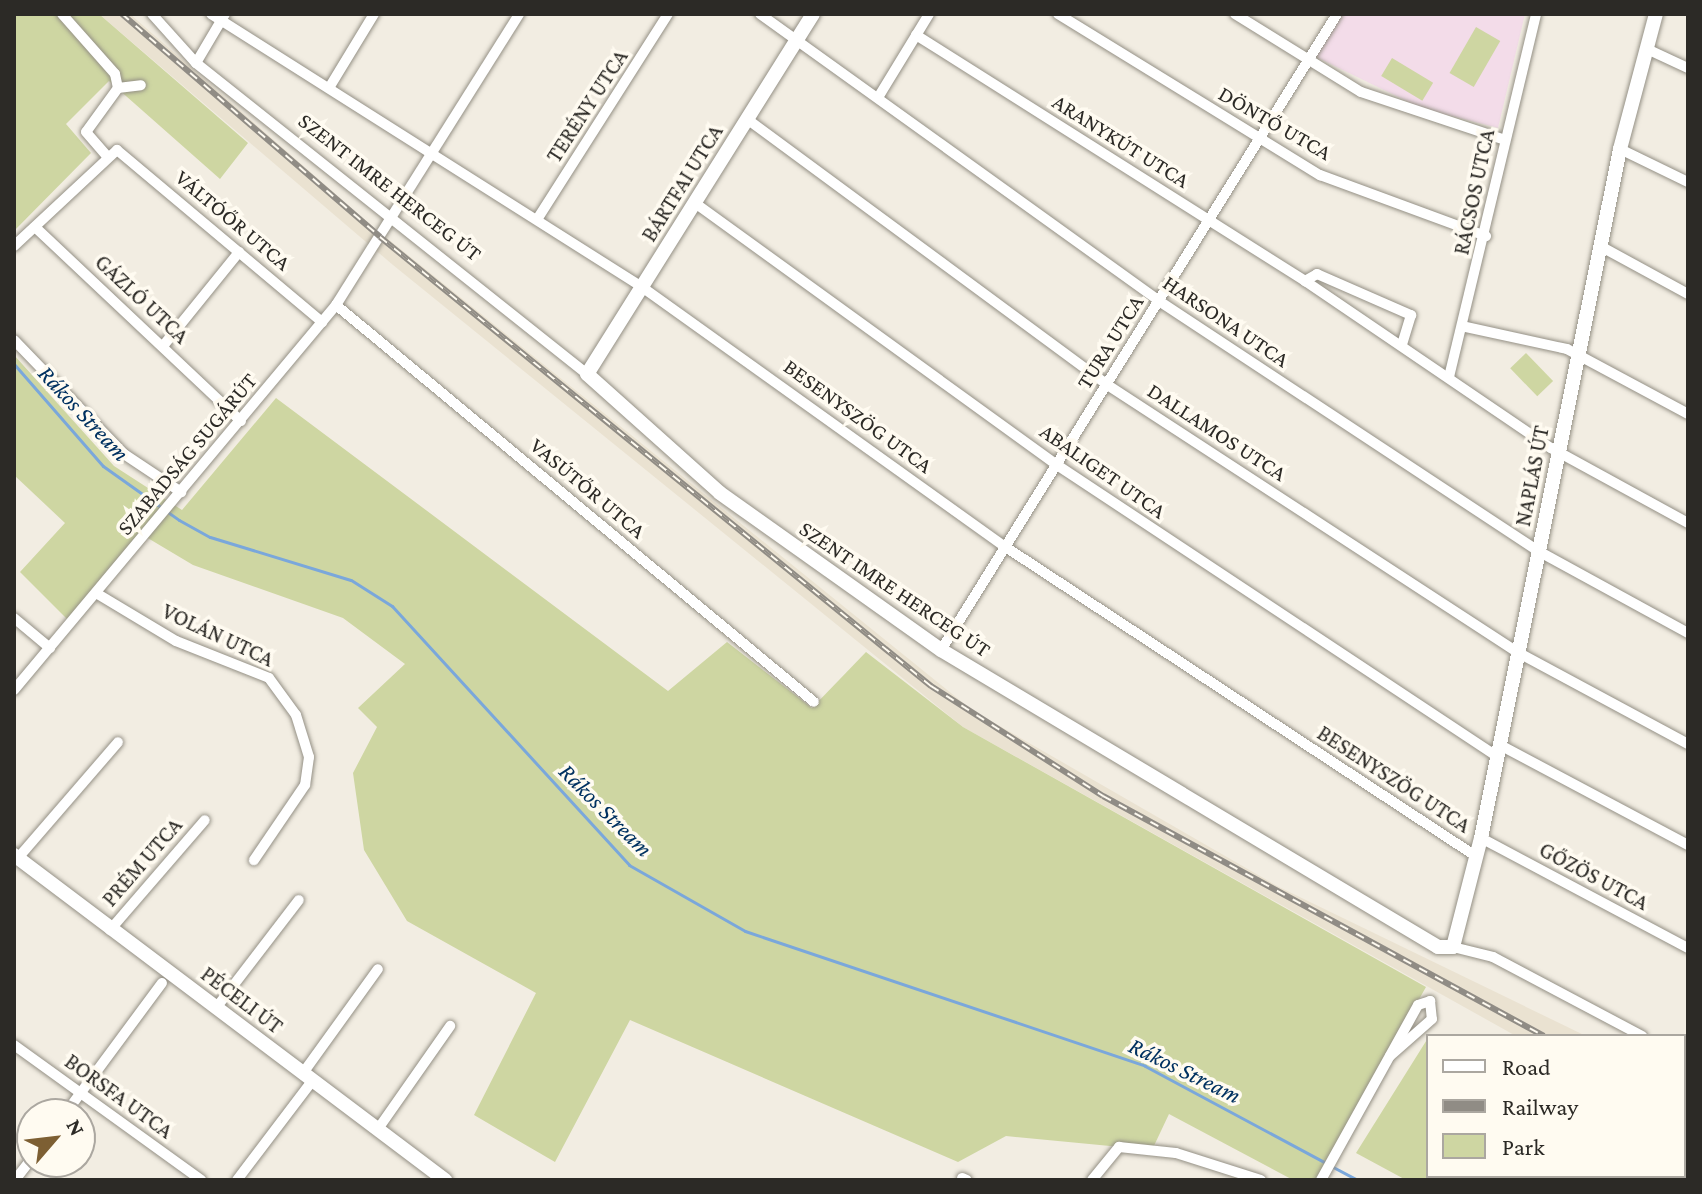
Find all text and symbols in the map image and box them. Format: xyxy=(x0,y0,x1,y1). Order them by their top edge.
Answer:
street label: TERÉNY UTCA xyxy=(541,45,633,167)
street label: DÖNTŐ UTCA xyxy=(1214,80,1336,166)
street label: ARANYKÚT UTCA xyxy=(1048,88,1194,194)
street label: SZENT IMRE HERCEG ÚT xyxy=(293,107,487,267)
street label: BÁRTFAI UTCA xyxy=(636,120,728,246)
street label: RÁCSOS UTCA xyxy=(1448,127,1500,257)
street label: VÁLTÓŐR UTCA xyxy=(170,164,296,276)
street label: GÁZLÓ UTCA xyxy=(90,249,194,349)
street label: HARSONA UTCA xyxy=(1158,269,1294,373)
street label: TURA UTCA xyxy=(1071,290,1149,394)
street label: BESENYSZÖG UTCA xyxy=(778,353,938,479)
water label: Rákos Stream xyxy=(32,359,136,467)
street label: SZABADSÁG SUGÁRÚT xyxy=(112,368,262,540)
street label: DALLAMOS UTCA xyxy=(1143,377,1291,487)
street label: ABALIGET UTCA xyxy=(1035,418,1171,524)
street label: NAPLÁS ÚT xyxy=(1509,423,1555,529)
street label: VASÚTŐR UTCA xyxy=(525,432,651,544)
street label: SZENT IMRE HERCEG ÚT xyxy=(794,515,996,663)
street label: VOLÁN UTCA xyxy=(158,598,278,672)
street label: BESENYSZÖG UTCA xyxy=(1312,720,1476,838)
water label: Rákos Stream xyxy=(553,757,659,863)
street label: PRÉM UTCA xyxy=(96,812,188,912)
street label: GŐZÖS UTCA xyxy=(1535,836,1653,916)
street label: PÉCELI ÚT xyxy=(196,961,288,1039)
water label: Rákos Stream xyxy=(1124,1031,1246,1109)
legend xyxy=(1426,1034,1686,1178)
street label: BORSFA UTCA xyxy=(60,1048,178,1144)
text: Road xyxy=(1502,1053,1551,1080)
text: Railway xyxy=(1502,1093,1578,1120)
north arrow xyxy=(16,1098,96,1178)
text: N xyxy=(61,1115,90,1140)
text: Park xyxy=(1502,1133,1545,1160)

